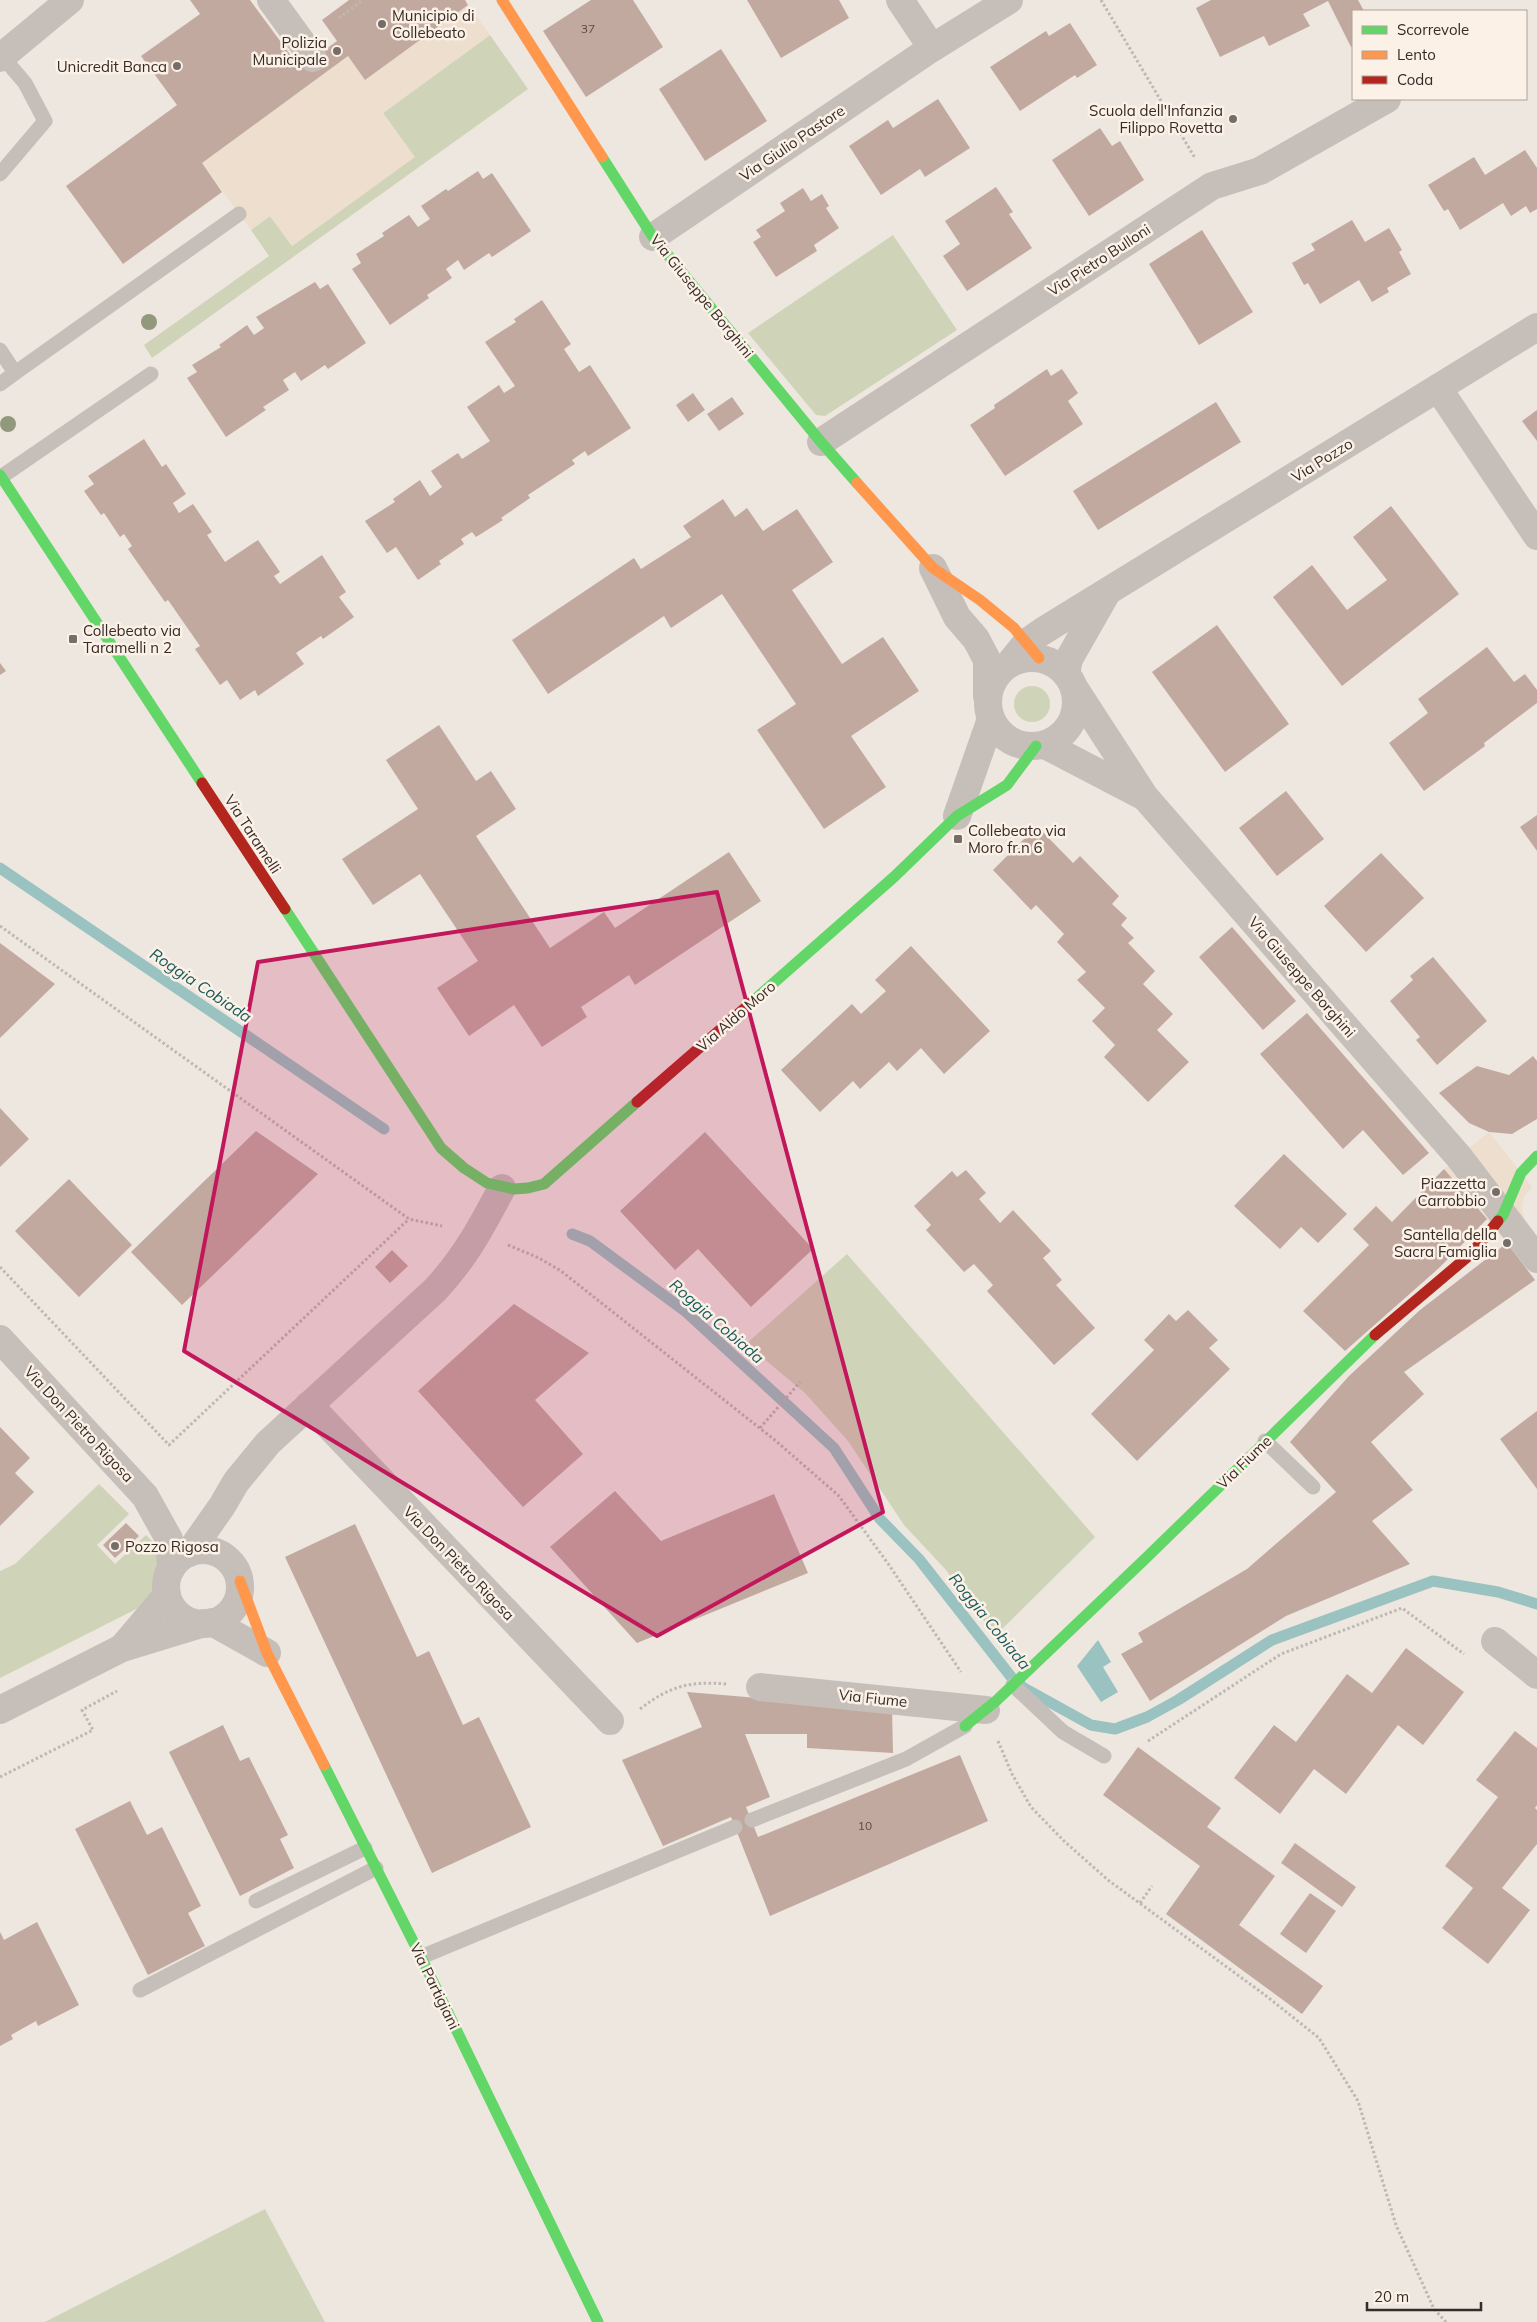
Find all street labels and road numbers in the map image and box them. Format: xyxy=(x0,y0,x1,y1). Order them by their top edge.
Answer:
street label: Via Giulio Pastore xyxy=(736,101,848,185)
street label: Via Pietro Bulloni xyxy=(1044,220,1154,300)
street label: Via Giuseppe Borghini xyxy=(646,230,758,362)
street label: Via Pozzo xyxy=(1288,434,1356,486)
street label: Via Taramelli xyxy=(220,791,286,877)
street label: Via Giuseppe Borghini xyxy=(1244,913,1360,1041)
street label: Via Aldo Moro xyxy=(693,977,779,1055)
street label: Via Don Pietro Rigosa xyxy=(20,1362,138,1486)
street label: Via Fiume xyxy=(1213,1431,1275,1493)
street label: Via Don Pietro Rigosa xyxy=(399,1502,519,1624)
street label: Via Fiume xyxy=(838,1685,908,1711)
street label: Via Partigiani xyxy=(406,1940,464,2032)

